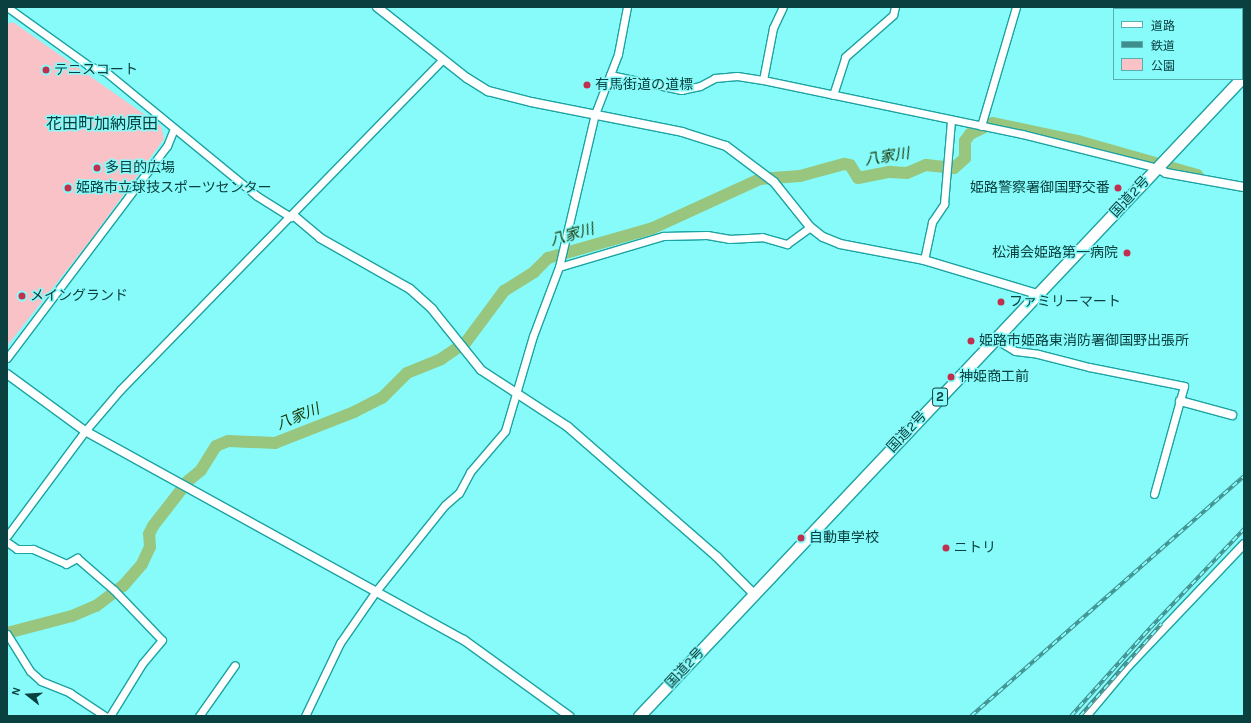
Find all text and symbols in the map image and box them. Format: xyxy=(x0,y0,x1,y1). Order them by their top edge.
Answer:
legend xyxy=(1113,8,1243,80)
text: 道路 xyxy=(1151,19,1175,33)
text: 鉄道 xyxy=(1151,39,1175,53)
text: 公園 xyxy=(1151,59,1175,73)
place label: テニスコート xyxy=(54,62,138,78)
marker: テニスコート xyxy=(41,65,51,75)
place label: 有馬街道の道標 xyxy=(595,77,693,93)
marker: 有馬街道の道標 xyxy=(582,80,592,90)
district label: 花田町加納原田 xyxy=(46,114,158,134)
water label: 八家川 xyxy=(863,145,911,169)
place label: 多目的広場 xyxy=(105,160,175,176)
marker: 多目的広場 xyxy=(92,163,102,173)
street label: 国道2号 xyxy=(1107,173,1153,221)
place label: 姫路市立球技スポーツセンター xyxy=(76,180,272,196)
place label: 姫路警察署御国野交番 xyxy=(970,180,1110,196)
marker: 姫路市立球技スポーツセンター xyxy=(63,183,73,193)
marker: 姫路警察署御国野交番 xyxy=(1113,183,1123,193)
water label: 八家川 xyxy=(548,220,596,250)
place label: 松浦会姫路第一病院 xyxy=(992,245,1118,261)
marker: 松浦会姫路第一病院 xyxy=(1121,247,1133,259)
place label: メイングランド xyxy=(30,288,128,304)
marker: メイングランド xyxy=(17,291,27,301)
place label: ファミリーマート xyxy=(1009,294,1121,310)
marker: ファミリーマート xyxy=(996,297,1006,307)
place label: 姫路市姫路東消防署御国野出張所 xyxy=(979,333,1189,349)
marker: 姫路市姫路東消防署御国野出張所 xyxy=(966,336,976,346)
place label: 神姫商工前 xyxy=(959,369,1029,385)
marker: 神姫商工前 xyxy=(946,372,956,382)
road number: 2 xyxy=(932,386,948,408)
water label: 八家川 xyxy=(274,400,322,434)
street label: 国道2号 xyxy=(884,408,930,456)
place label: 自動車学校 xyxy=(809,530,879,546)
marker: 自動車学校 xyxy=(796,533,806,543)
place label: ニトリ xyxy=(954,540,996,556)
marker: ニトリ xyxy=(941,543,951,553)
street label: 国道2号 xyxy=(662,644,708,692)
north arrow xyxy=(8,675,48,715)
text: N xyxy=(9,686,23,697)

